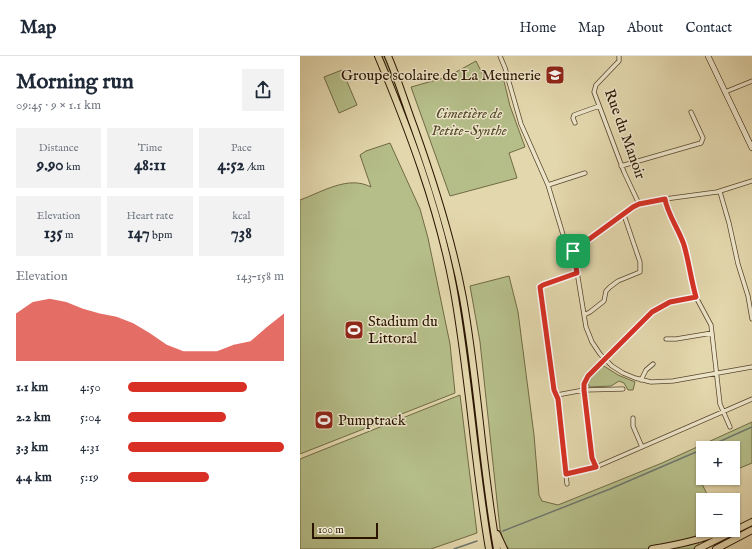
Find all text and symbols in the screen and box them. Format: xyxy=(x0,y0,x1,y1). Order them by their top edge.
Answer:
text: Map xyxy=(20,16,56,40)
text: Home xyxy=(520,19,556,37)
text: Map xyxy=(578,19,605,37)
text: About xyxy=(627,19,663,37)
text: Contact xyxy=(685,19,732,37)
school or university icon: Groupe scolaire de La Meunerie xyxy=(544,64,566,86)
place label: Groupe scolaire de La Meunerie xyxy=(341,66,541,85)
text: Morning run xyxy=(16,68,134,96)
button: share xyxy=(242,69,284,111)
street label: Rue du Manoir xyxy=(600,86,650,182)
text: 09:45 · 9 × 1.1 km xyxy=(16,97,101,114)
park label: Cimetière de Petite-Synthe xyxy=(431,104,507,140)
text: Distance xyxy=(39,141,79,155)
text: Time xyxy=(138,141,162,155)
text: Pace xyxy=(231,141,252,155)
text: 9.90 xyxy=(37,155,64,176)
text: 48:11 xyxy=(134,155,166,176)
text: 4:52 xyxy=(218,155,245,176)
text: km xyxy=(64,160,80,174)
text: /km xyxy=(245,160,265,174)
text: Elevation xyxy=(37,209,80,223)
text: Heart rate xyxy=(127,209,173,223)
text: kcal xyxy=(232,209,251,223)
text: 135 xyxy=(44,223,63,244)
text: 147 xyxy=(128,223,150,244)
text: 738 xyxy=(231,223,252,244)
text: m xyxy=(63,228,74,242)
text: bpm xyxy=(150,228,172,242)
pin xyxy=(556,234,590,268)
icon: arrive xyxy=(562,240,584,262)
text: Elevation xyxy=(16,268,68,285)
text: 143–158 m xyxy=(236,268,284,285)
place label: Stadium du Littoral xyxy=(368,312,438,348)
sports icon: Stadium du Littoral xyxy=(343,319,365,341)
text: 1.1 km xyxy=(16,379,48,396)
text: 4:50 xyxy=(80,379,101,396)
text: 2.2 km xyxy=(16,409,51,426)
text: 5:04 xyxy=(80,409,101,426)
sports icon: Pumptrack xyxy=(313,409,335,431)
place label: Pumptrack xyxy=(338,411,407,430)
text: 3.3 km xyxy=(16,439,48,456)
text: 4:31 xyxy=(80,439,100,456)
map controls xyxy=(696,441,740,537)
button: + xyxy=(696,441,740,485)
text: 4.4 km xyxy=(16,469,52,486)
text: 5:19 xyxy=(80,469,99,486)
button: − xyxy=(696,493,740,537)
scale bar xyxy=(312,521,378,540)
text: 100 m xyxy=(318,523,344,537)

